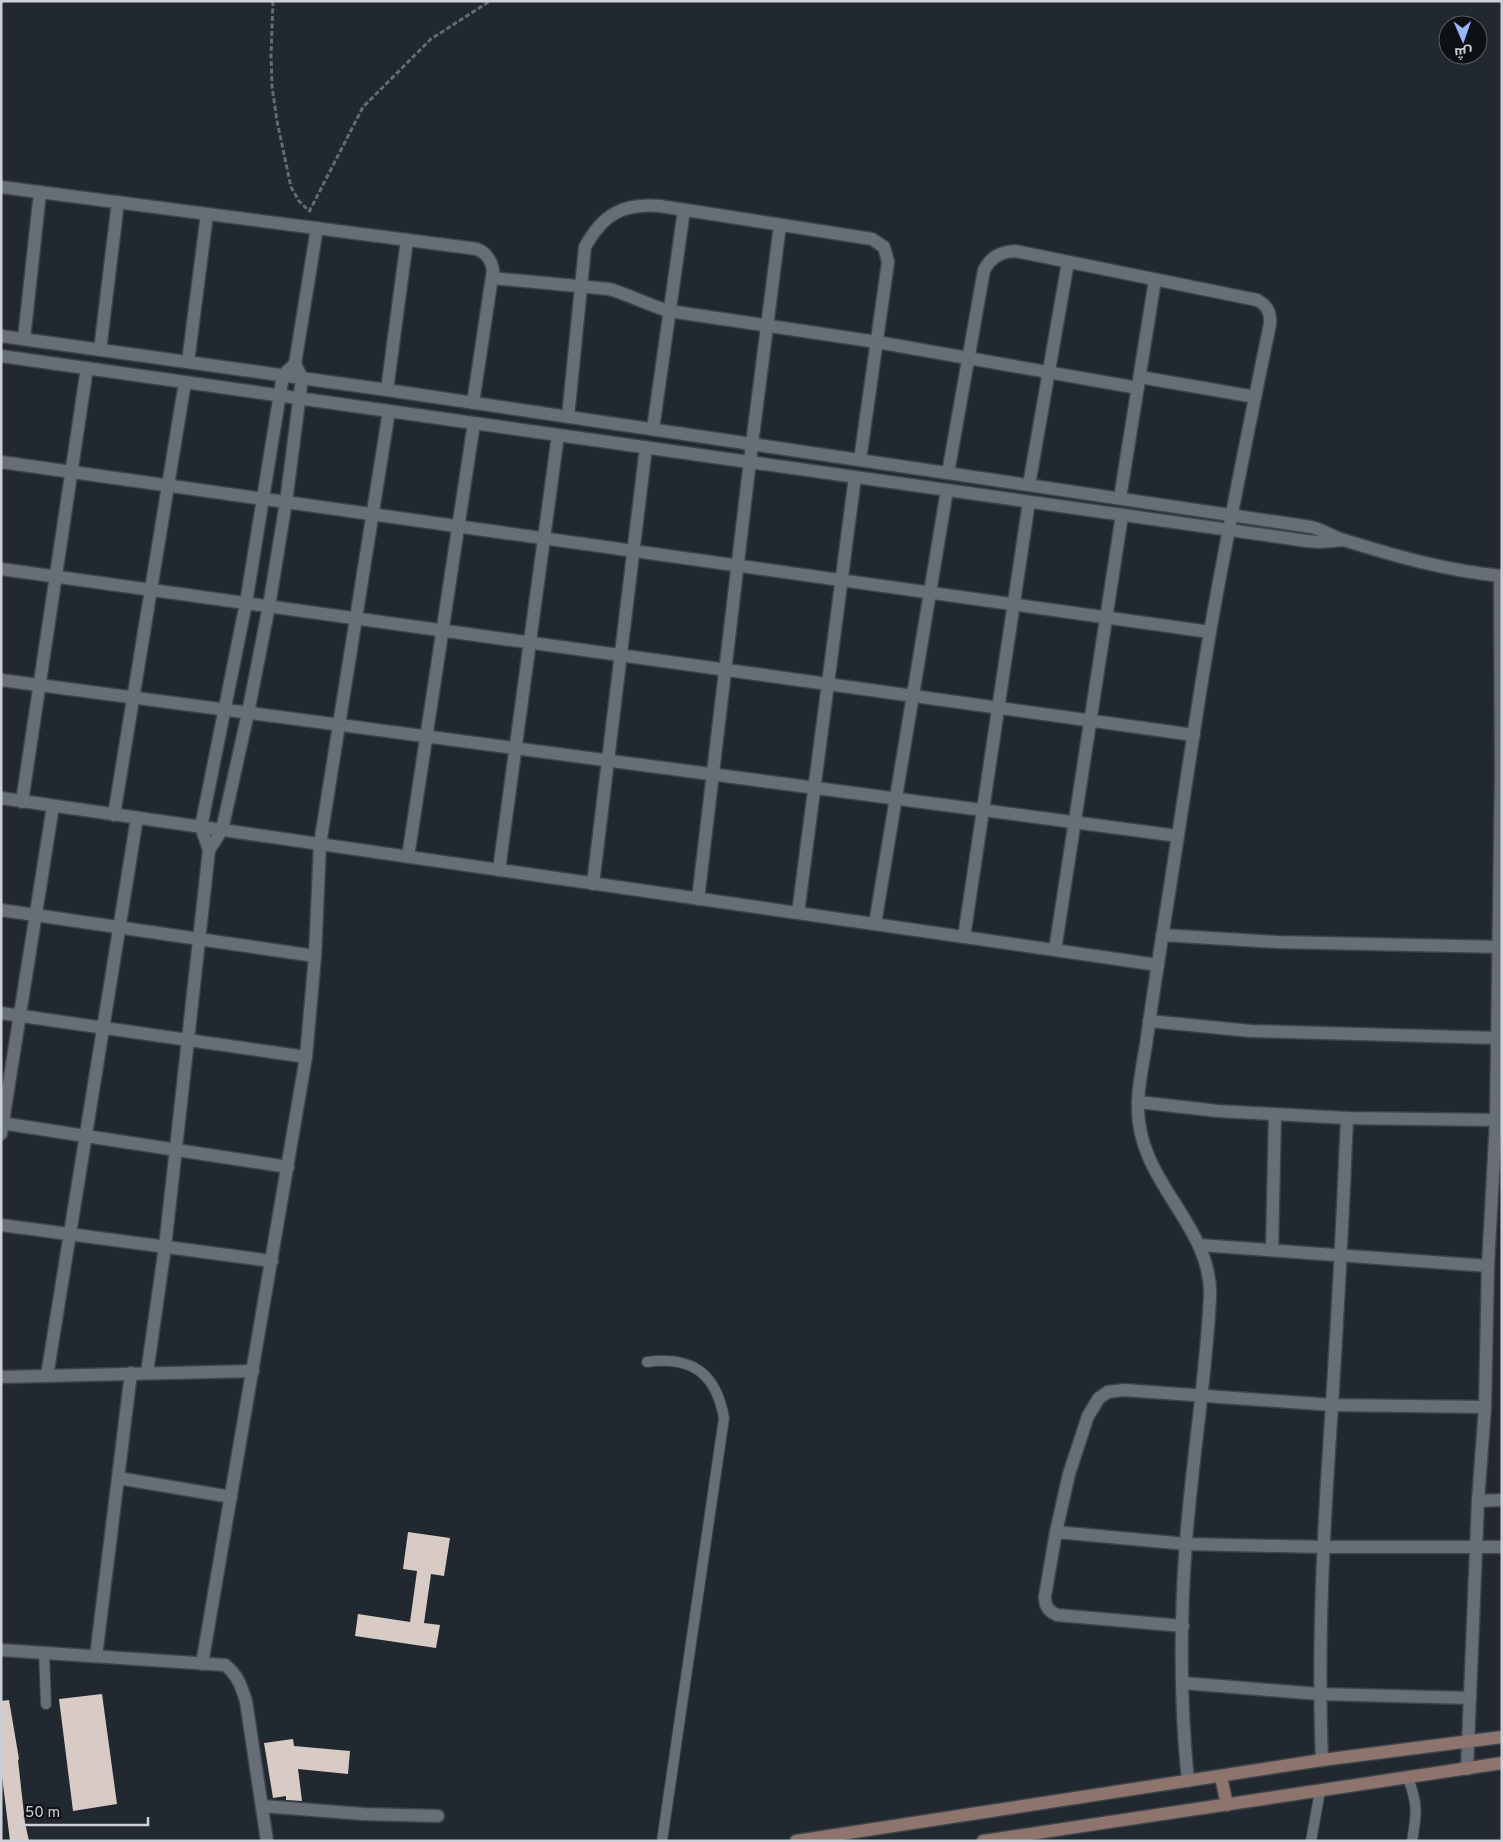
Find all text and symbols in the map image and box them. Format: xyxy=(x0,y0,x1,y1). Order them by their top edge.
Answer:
north arrow xyxy=(1438,15,1488,65)
text: ش xyxy=(1454,43,1473,61)
scale bar xyxy=(18,1794,148,1826)
text: 50 m xyxy=(25,1804,60,1823)

